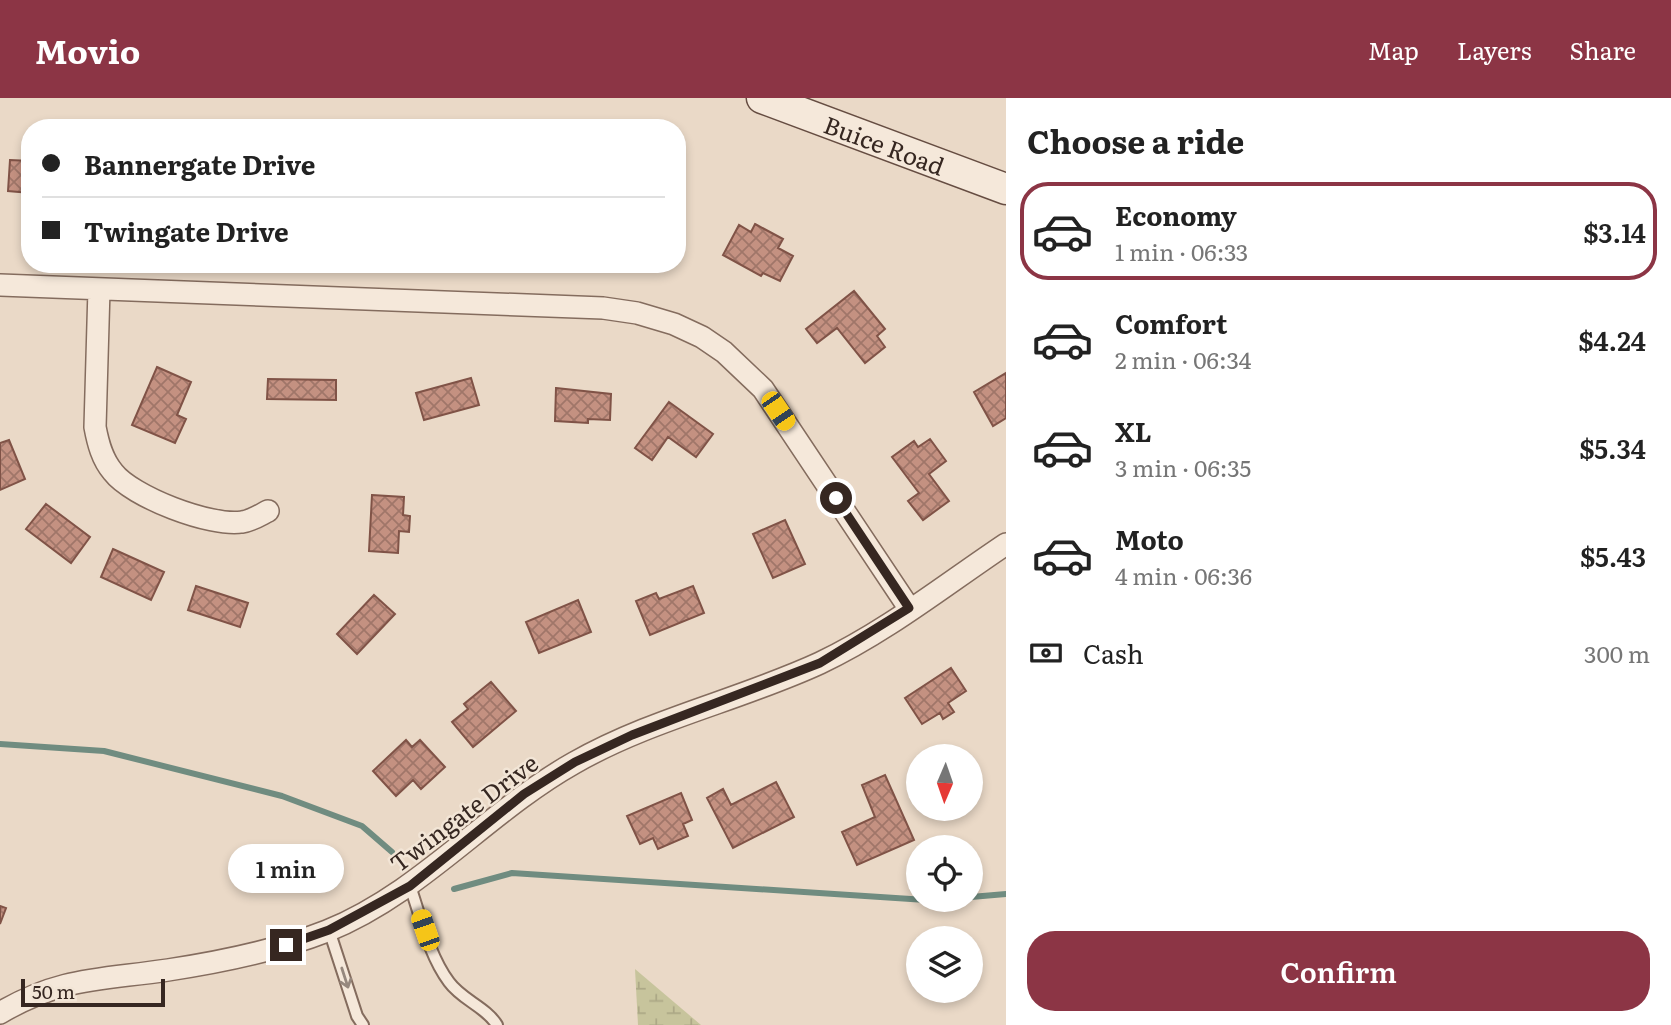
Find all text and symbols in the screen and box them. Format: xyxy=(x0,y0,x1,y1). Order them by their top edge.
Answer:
text: Movio xyxy=(35,25,140,74)
text: Map xyxy=(1368,32,1419,67)
text: Layers xyxy=(1457,32,1531,67)
text: Share xyxy=(1569,32,1636,67)
street label: Buice Road xyxy=(819,105,950,182)
text: Choose a ride xyxy=(1027,116,1244,164)
text: Bannergate Drive xyxy=(84,144,315,183)
text: Economy xyxy=(1115,195,1237,234)
icon: car xyxy=(1031,200,1094,263)
text: Twingate Drive xyxy=(84,211,289,250)
text: $3.14 xyxy=(1583,212,1646,251)
text: 1 min · 06:33 xyxy=(1115,234,1248,268)
text: Comfort xyxy=(1115,303,1227,342)
icon: car xyxy=(1031,308,1094,371)
text: $4.24 xyxy=(1578,320,1646,359)
text: 2 min · 06:34 xyxy=(1115,342,1251,376)
car xyxy=(758,388,799,434)
text: XL xyxy=(1115,411,1152,450)
icon: car xyxy=(1031,416,1094,479)
text: $5.34 xyxy=(1579,428,1646,467)
text: 3 min · 06:35 xyxy=(1115,450,1251,484)
route start xyxy=(820,482,852,514)
text: Moto xyxy=(1115,519,1184,558)
icon: car xyxy=(1031,524,1094,587)
text: $5.43 xyxy=(1580,536,1646,575)
text: 4 min · 06:36 xyxy=(1115,558,1252,592)
text: Cash xyxy=(1083,633,1144,672)
icon: cash xyxy=(1027,634,1065,672)
text: 300 m xyxy=(1584,636,1650,670)
north arrow xyxy=(906,744,984,821)
map controls xyxy=(906,744,983,1003)
street label: Twingate Drive xyxy=(382,745,544,879)
button: locate xyxy=(906,835,983,912)
callout: 1 min xyxy=(228,844,344,892)
text: 1 min xyxy=(256,851,316,885)
car xyxy=(409,907,442,953)
button: layers xyxy=(906,926,983,1003)
route end xyxy=(270,929,302,961)
button: Confirm xyxy=(1027,931,1650,1011)
one-way arrow xyxy=(339,967,352,989)
scale bar xyxy=(21,976,164,1008)
text: 50 m xyxy=(32,977,75,1005)

